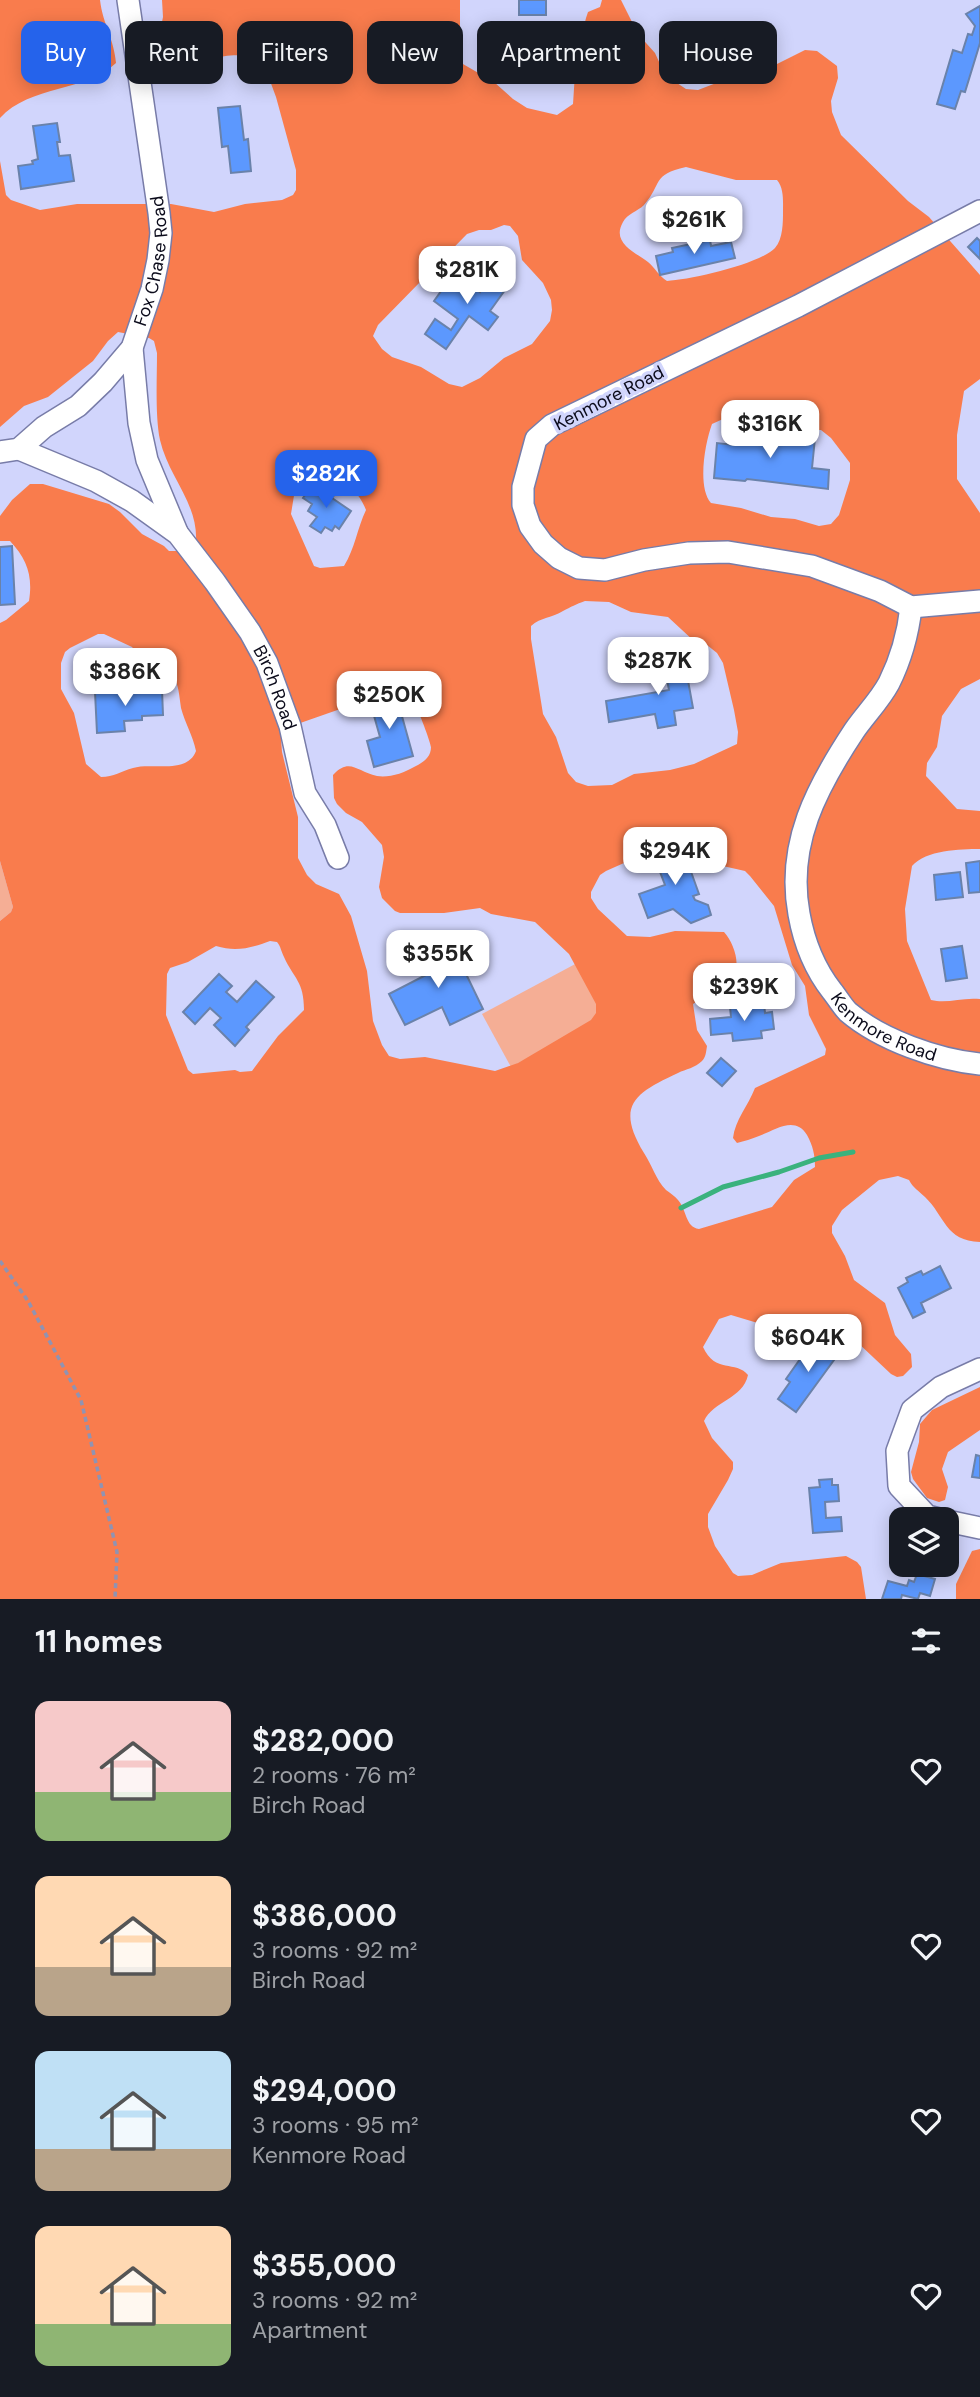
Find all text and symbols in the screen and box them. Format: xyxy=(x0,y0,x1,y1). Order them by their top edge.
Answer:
chip: Buy xyxy=(21,21,111,84)
chip: Rent xyxy=(125,21,223,84)
chip: Filters xyxy=(237,21,353,84)
chip: New xyxy=(367,21,463,84)
chip: Apartment xyxy=(477,21,645,84)
chip: House xyxy=(659,21,777,84)
street label: Fox Chase Road xyxy=(128,194,173,329)
pin: $261K xyxy=(645,196,743,256)
text: $261K xyxy=(661,204,727,234)
pin: $281K xyxy=(418,246,516,306)
text: $281K xyxy=(435,254,499,284)
street label: Kenmore Road xyxy=(550,360,668,436)
pin: $316K xyxy=(721,400,819,460)
text: $316K xyxy=(737,408,803,438)
pin: $282K xyxy=(277,450,375,510)
text: $282K xyxy=(291,458,361,488)
pin: $287K xyxy=(609,638,707,697)
street label: Birch Road xyxy=(248,641,302,733)
text: $287K xyxy=(624,645,692,675)
pin: $386K xyxy=(76,648,174,708)
text: $386K xyxy=(89,656,161,686)
pin: $250K xyxy=(340,672,438,731)
text: $250K xyxy=(353,679,425,709)
pin: $294K xyxy=(626,828,724,887)
text: $294K xyxy=(639,835,711,865)
pin: $355K xyxy=(389,930,487,990)
text: $355K xyxy=(402,938,474,968)
pin: $239K xyxy=(695,964,793,1023)
text: $239K xyxy=(709,971,779,1001)
street label: Kenmore Road xyxy=(825,988,940,1067)
pin: $604K xyxy=(759,1314,857,1374)
text: $604K xyxy=(771,1322,845,1352)
map controls xyxy=(889,1507,959,1577)
button: layers xyxy=(889,1507,959,1577)
text: 11 homes xyxy=(35,1622,163,1661)
icon: filters xyxy=(907,1622,945,1660)
text: $282,000 xyxy=(252,1721,394,1760)
icon: home xyxy=(91,1729,175,1813)
icon: heart xyxy=(907,1752,945,1790)
text: 2 rooms · 76 m² xyxy=(252,1760,416,1790)
text: Birch Road xyxy=(252,1790,366,1820)
text: $386,000 xyxy=(252,1896,397,1935)
icon: home xyxy=(91,1904,175,1988)
icon: heart xyxy=(907,1927,945,1965)
text: 3 rooms · 92 m² xyxy=(252,1935,417,1965)
text: Birch Road xyxy=(252,1965,366,1995)
text: $294,000 xyxy=(252,2071,397,2110)
icon: home xyxy=(91,2079,175,2163)
icon: heart xyxy=(907,2102,945,2140)
text: 3 rooms · 95 m² xyxy=(252,2110,419,2140)
text: Kenmore Road xyxy=(252,2140,406,2170)
text: $355,000 xyxy=(252,2246,396,2285)
icon: home xyxy=(91,2254,175,2338)
icon: heart xyxy=(907,2277,945,2315)
text: 3 rooms · 92 m² xyxy=(252,2285,417,2315)
text: Apartment xyxy=(252,2315,367,2345)

